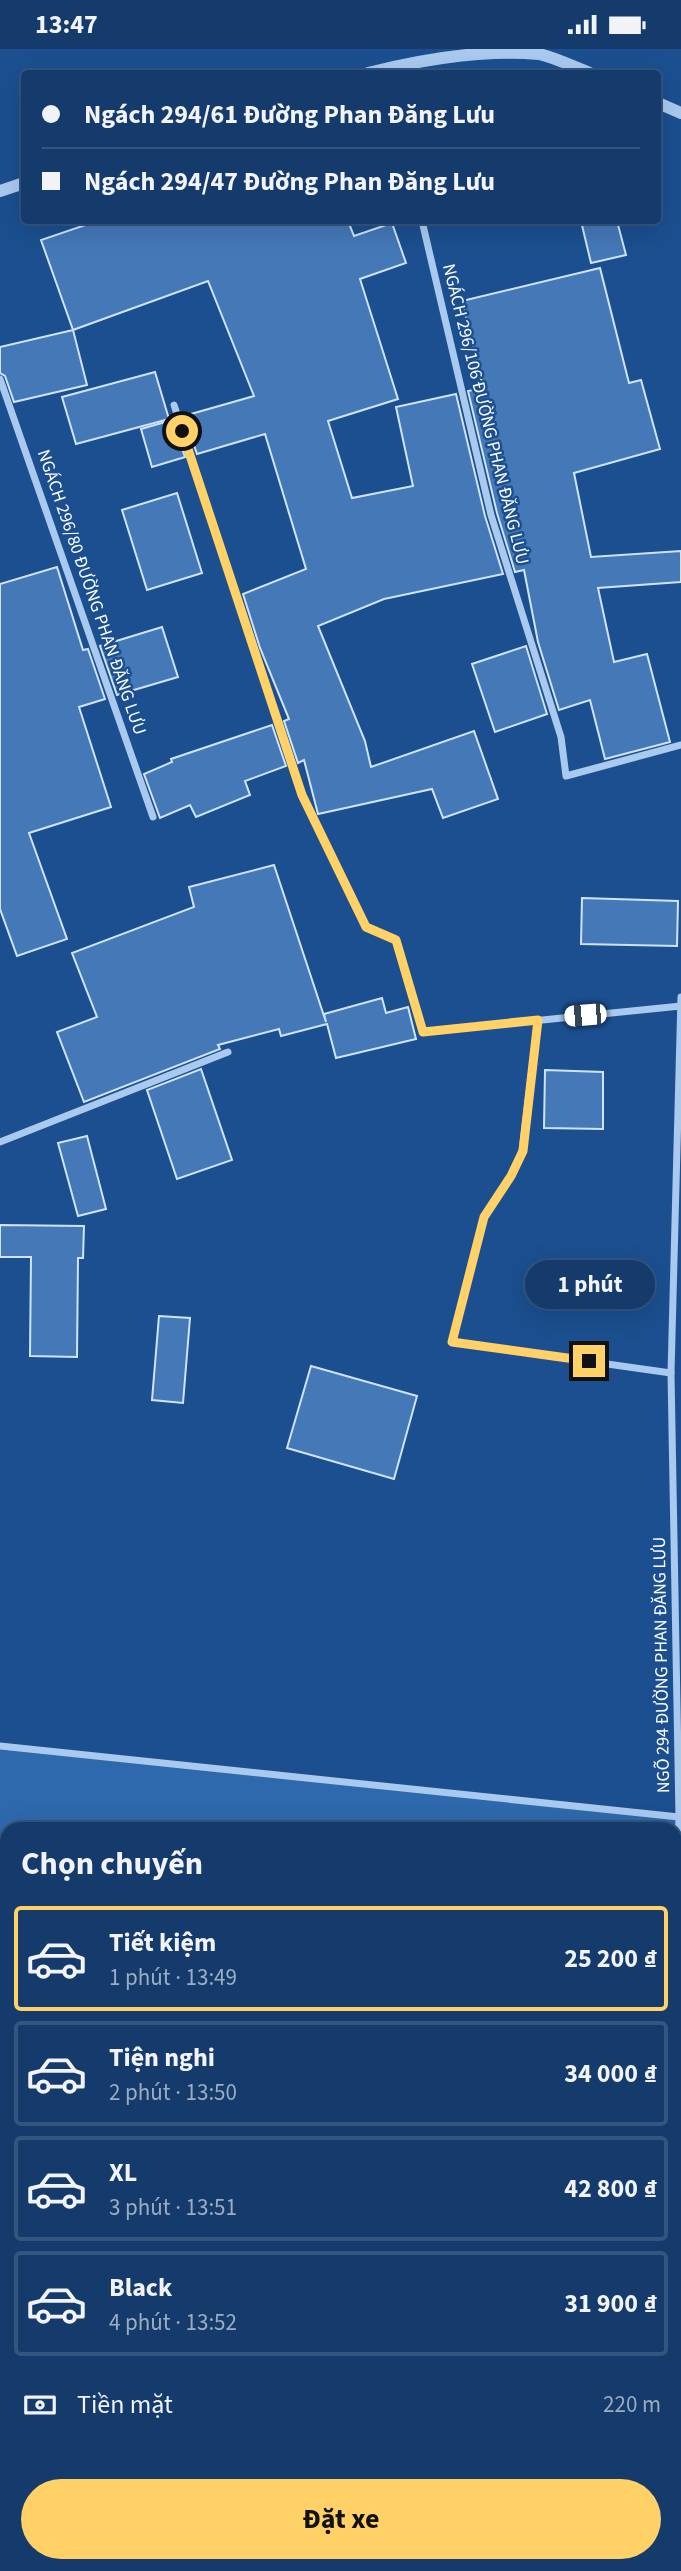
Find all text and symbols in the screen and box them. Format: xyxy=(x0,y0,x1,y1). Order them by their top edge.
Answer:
text: 13:47 xyxy=(35,6,98,43)
text: Ngách 294/61 Đường Phan Đăng Lưu xyxy=(84,96,495,133)
text: Ngách 294/47 Đường Phan Đăng Lưu xyxy=(84,163,495,200)
street label: NGÁCH 296/106 ĐƯỜNG PHAN ĐĂNG LƯU xyxy=(436,261,535,567)
route start xyxy=(166,415,198,447)
street label: NGÁCH 296/80 ĐƯỜNG PHAN ĐĂNG LƯU xyxy=(31,446,152,738)
car xyxy=(564,1003,607,1027)
callout: 1 phút xyxy=(524,1259,654,1309)
text: 1 phút xyxy=(558,1268,622,1301)
route end xyxy=(573,1345,605,1377)
street label: NGÕ 294 ĐƯỜNG PHAN ĐĂNG LƯU xyxy=(647,1537,676,1793)
text: Chọn chuyến xyxy=(21,1841,203,1887)
text: Tiết kiệm xyxy=(109,1924,216,1961)
icon: car xyxy=(25,1927,88,1990)
text: 25 200 ₫ xyxy=(564,1940,657,1977)
text: 1 phút · 13:49 xyxy=(109,1961,237,1994)
text: Tiện nghi xyxy=(109,2039,215,2076)
icon: car xyxy=(25,2042,88,2105)
text: 34 000 ₫ xyxy=(564,2055,657,2092)
text: 2 phút · 13:50 xyxy=(109,2076,237,2109)
text: XL xyxy=(109,2154,137,2191)
icon: car xyxy=(25,2157,88,2220)
text: 42 800 ₫ xyxy=(564,2170,657,2207)
text: 3 phút · 13:51 xyxy=(109,2191,237,2224)
text: Black xyxy=(109,2269,172,2306)
icon: car xyxy=(25,2272,88,2335)
text: 31 900 ₫ xyxy=(564,2285,657,2322)
text: 4 phút · 13:52 xyxy=(109,2306,237,2339)
icon: cash xyxy=(21,2386,59,2424)
text: Tiền mặt xyxy=(77,2386,173,2423)
text: 220 m xyxy=(603,2388,661,2421)
button: Đặt xe xyxy=(21,2479,661,2559)

